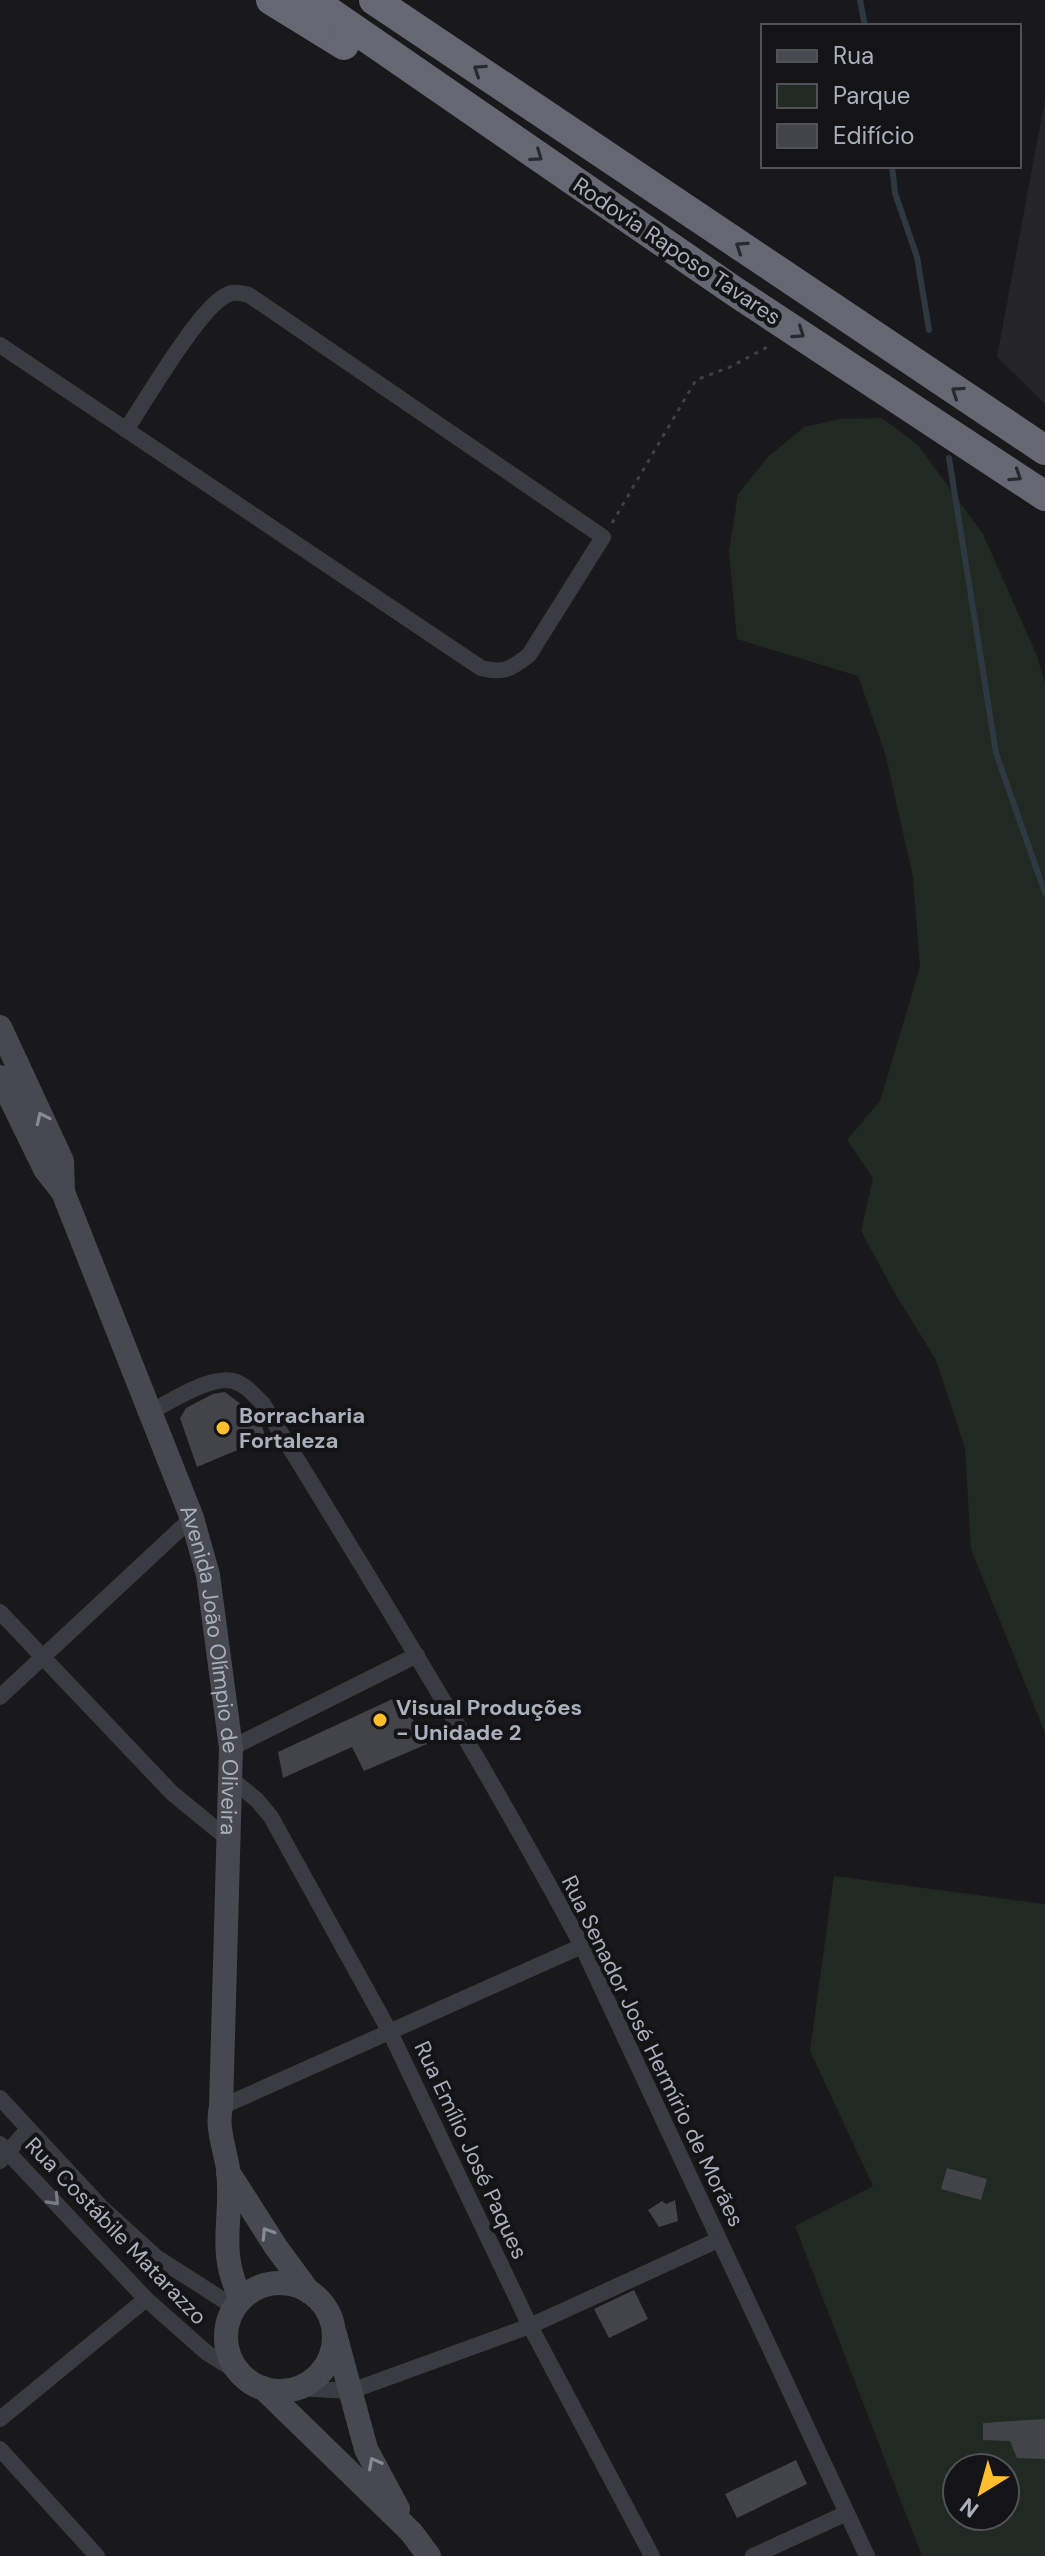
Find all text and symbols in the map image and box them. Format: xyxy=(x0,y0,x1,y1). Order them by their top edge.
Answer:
legend xyxy=(761,24,1021,168)
text: Rua xyxy=(833,40,874,71)
one-way arrow xyxy=(473,65,487,80)
text: Parque xyxy=(833,80,910,111)
text: Edifício xyxy=(833,120,915,151)
one-way arrow xyxy=(529,146,543,161)
street label: Rodovia Raposo Tavares xyxy=(568,171,786,331)
one-way arrow xyxy=(735,242,749,257)
one-way arrow xyxy=(790,324,804,339)
one-way arrow xyxy=(951,386,966,401)
one-way arrow xyxy=(1007,467,1021,482)
one-way arrow xyxy=(36,1112,52,1127)
place label: Borracharia Fortaleza xyxy=(239,1401,365,1455)
marker: Borracharia Fortaleza xyxy=(214,1419,232,1437)
street label: Avenida João Olímpio de Oliveira xyxy=(174,1500,246,1836)
place label: Visual Produções - Unidade 2 xyxy=(396,1693,582,1747)
marker: Visual Produções - Unidade 2 xyxy=(371,1711,389,1729)
street label: Rua Senador José Hermírio de Morães xyxy=(555,1871,751,2231)
street label: Rua Emílio José Paques xyxy=(408,2036,534,2264)
street label: Rua Costábile Matarazzo xyxy=(19,2131,213,2331)
one-way arrow xyxy=(44,2191,58,2206)
one-way arrow xyxy=(261,2227,276,2242)
north arrow xyxy=(941,2452,1021,2532)
one-way arrow xyxy=(368,2457,383,2472)
text: N xyxy=(954,2491,984,2524)

